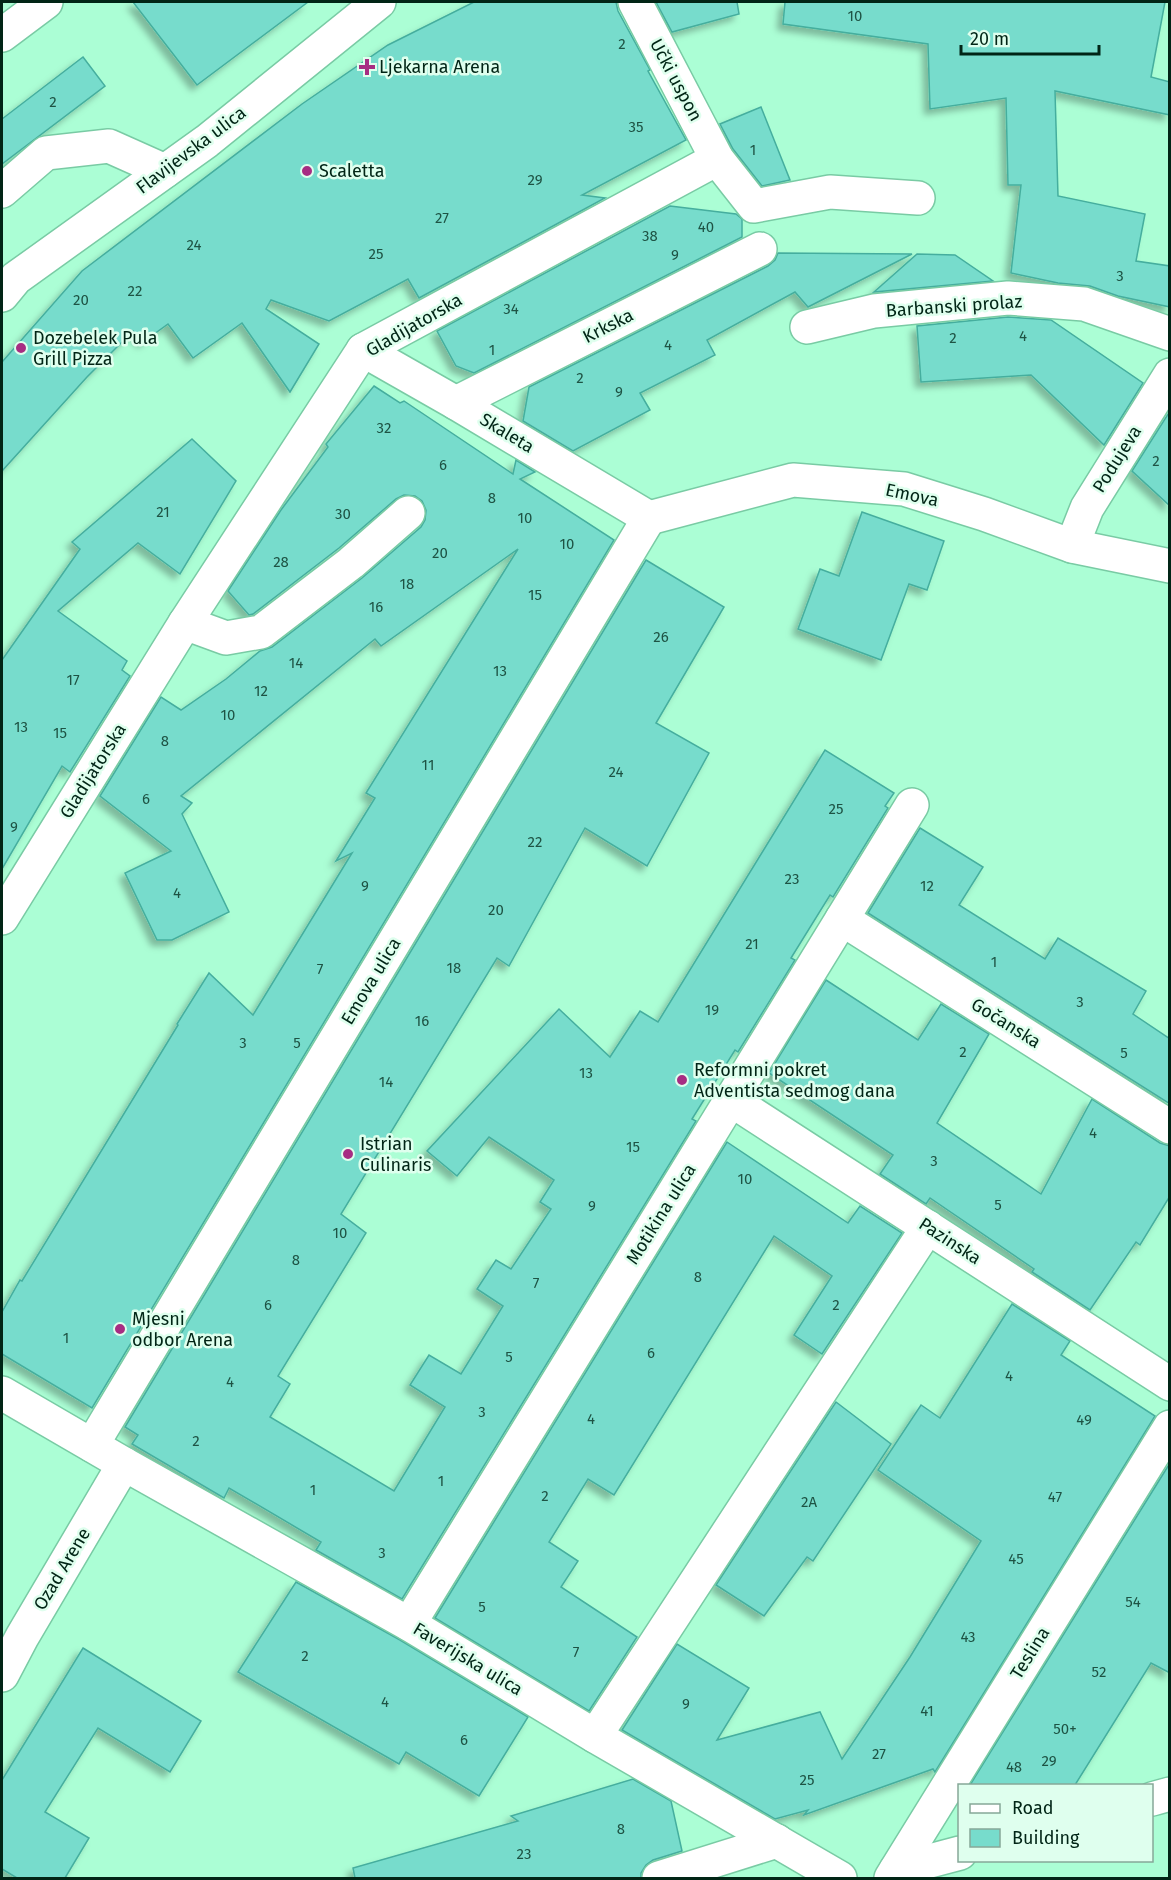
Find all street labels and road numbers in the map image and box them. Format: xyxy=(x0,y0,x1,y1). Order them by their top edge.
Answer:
street label: Učki uspon xyxy=(645,35,707,125)
street label: Flavijevska ulica xyxy=(132,102,250,198)
street label: Gladijatorska xyxy=(362,289,466,361)
street label: Barbanski prolaz xyxy=(885,290,1023,322)
street label: Krkska xyxy=(579,304,637,348)
street label: Skaleta xyxy=(476,408,538,458)
street label: Podujeva xyxy=(1088,421,1146,497)
street label: Emova xyxy=(883,479,941,511)
street label: Gladijatorska xyxy=(55,720,131,822)
street label: Emova ulica xyxy=(336,934,406,1028)
street label: Gočanska xyxy=(967,993,1045,1053)
street label: Motikina ulica xyxy=(621,1160,701,1268)
street label: Pazinska xyxy=(915,1213,985,1269)
street label: Ozad Arene xyxy=(29,1524,95,1614)
street label: Faverijska ulica xyxy=(409,1618,527,1700)
street label: Teslina xyxy=(1006,1623,1054,1683)

